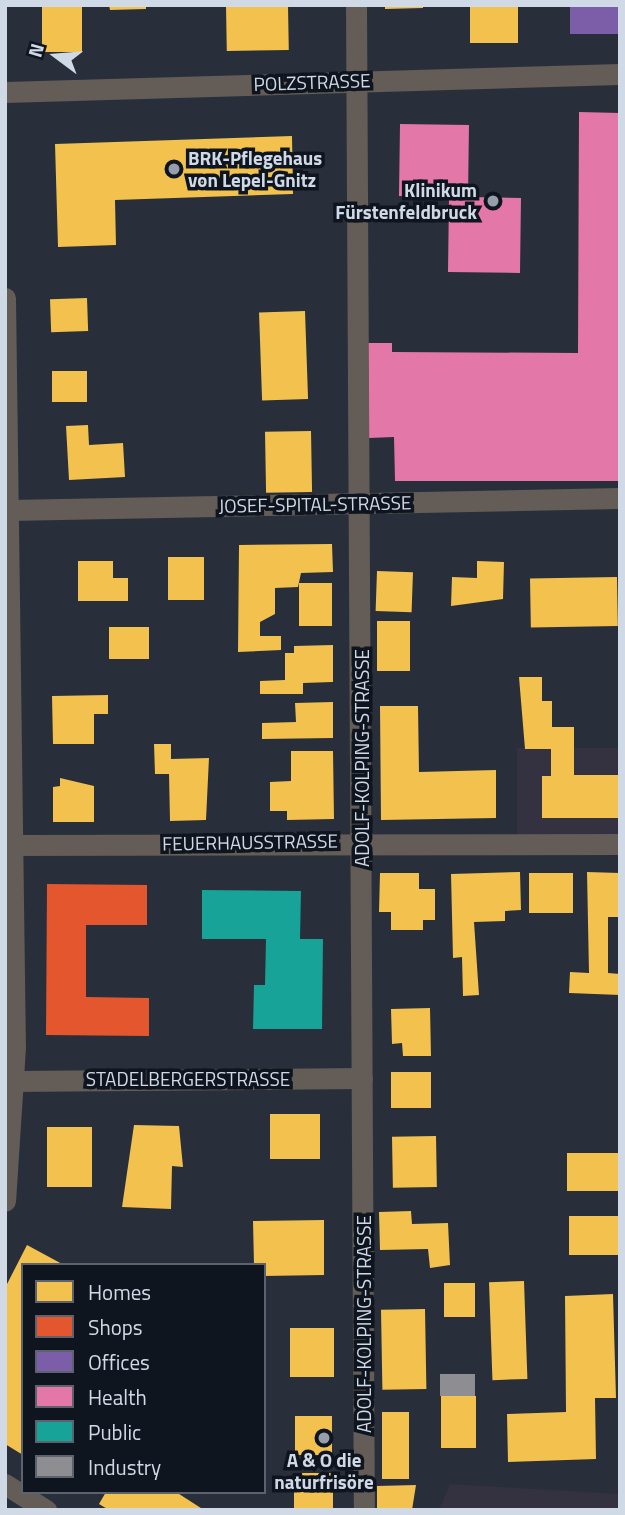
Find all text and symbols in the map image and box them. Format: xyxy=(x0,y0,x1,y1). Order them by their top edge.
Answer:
north arrow xyxy=(21,21,91,91)
text: N xyxy=(20,40,51,60)
street label: POLZSTRASSE xyxy=(253,69,371,95)
place label: BRK-Pflegehaus von Lepel-Gnitz xyxy=(188,147,322,191)
marker: BRK-Pflegehaus von Lepel-Gnitz xyxy=(166,161,182,177)
place label: Klinikum Fürstenfeldbruck xyxy=(335,179,477,223)
marker: Klinikum Fürstenfeldbruck xyxy=(483,191,503,211)
street label: JOSEF-SPITAL-STRASSE xyxy=(218,491,412,517)
street label: ADOLF-KOLPING-STRASSE xyxy=(351,649,373,867)
street label: FEUERHAUSSTRASSE xyxy=(162,829,338,855)
street label: STADELBERGERSTRASSE xyxy=(86,1068,290,1090)
street label: ADOLF-KOLPING-STRASSE xyxy=(353,1215,375,1433)
legend xyxy=(21,1263,266,1494)
text: Homes xyxy=(88,1276,151,1308)
text: Shops xyxy=(88,1311,143,1343)
text: Offices xyxy=(88,1346,150,1378)
text: Health xyxy=(88,1381,147,1413)
text: Public xyxy=(88,1416,141,1448)
marker: A & O die naturfrisöre xyxy=(316,1430,332,1446)
place label: A & O die naturfrisöre xyxy=(274,1449,374,1493)
text: Industry xyxy=(88,1451,161,1483)

